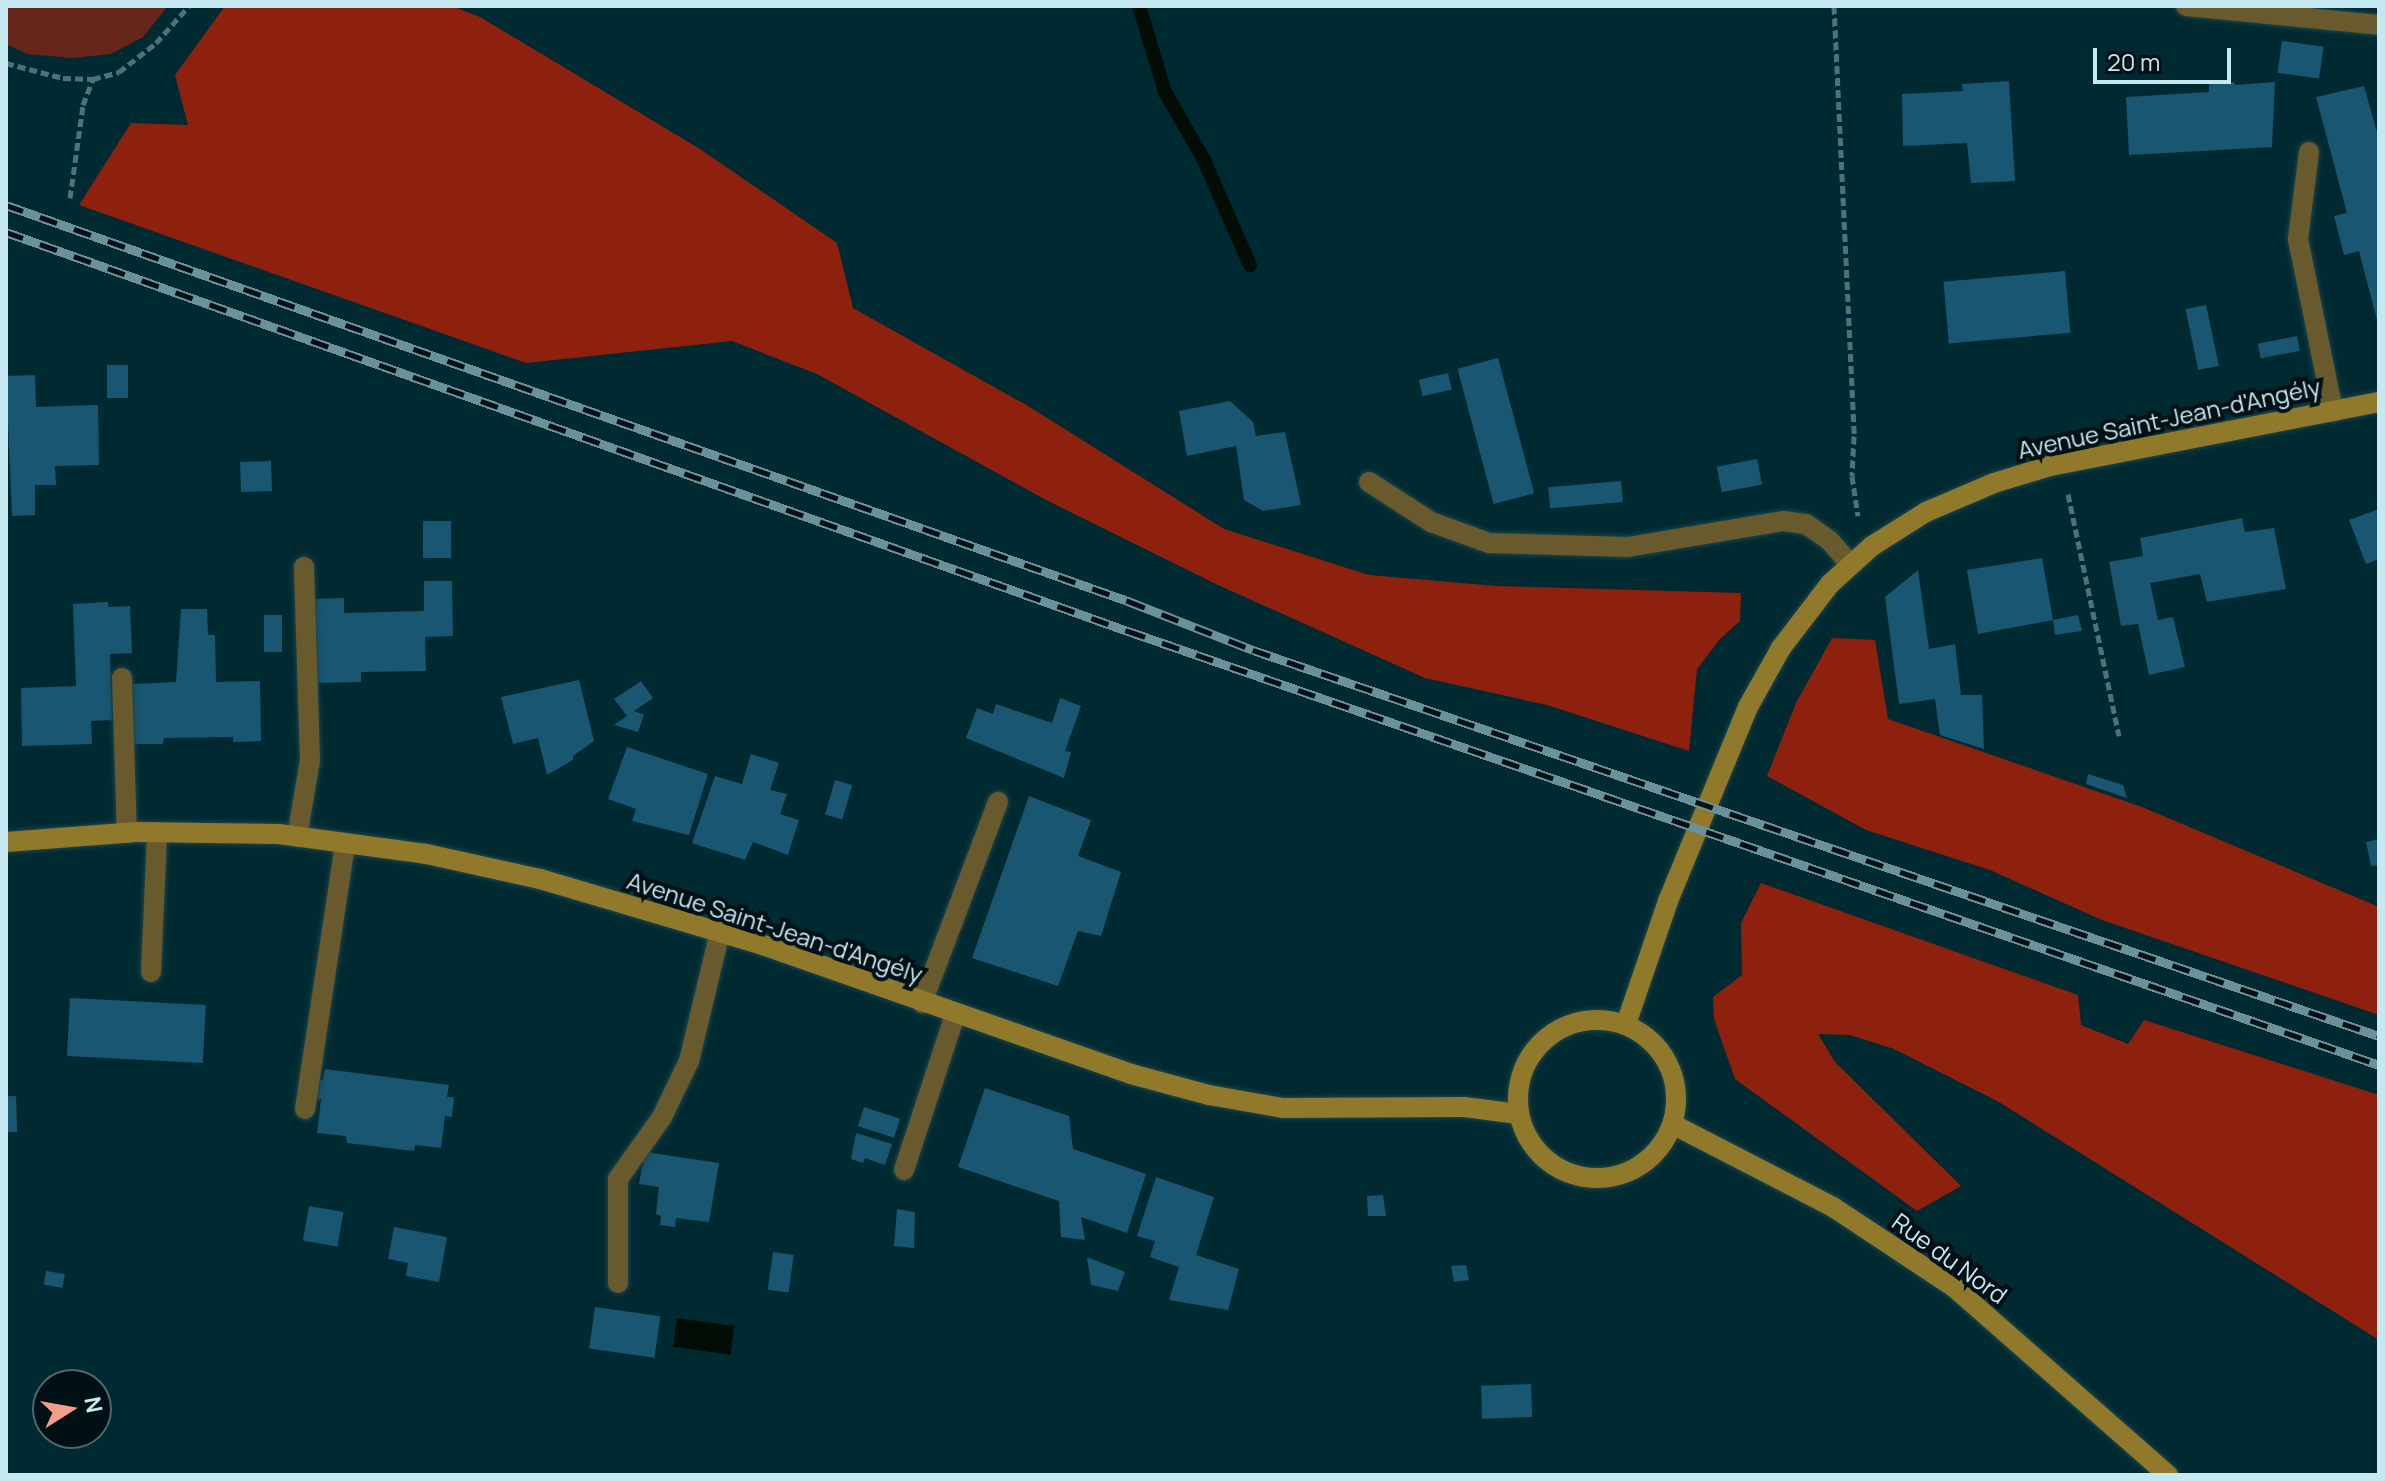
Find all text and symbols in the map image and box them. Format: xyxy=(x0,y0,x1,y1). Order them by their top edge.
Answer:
scale bar xyxy=(2097,32,2235,82)
text: 20 m xyxy=(2107,45,2160,78)
street label: Avenue Saint-Jean-d'Angély xyxy=(2015,372,2323,464)
street label: Avenue Saint-Jean-d'Angély xyxy=(624,866,926,988)
street label: Rue du Nord xyxy=(1887,1207,2013,1309)
north arrow xyxy=(32,1369,112,1449)
text: N xyxy=(77,1394,110,1415)

